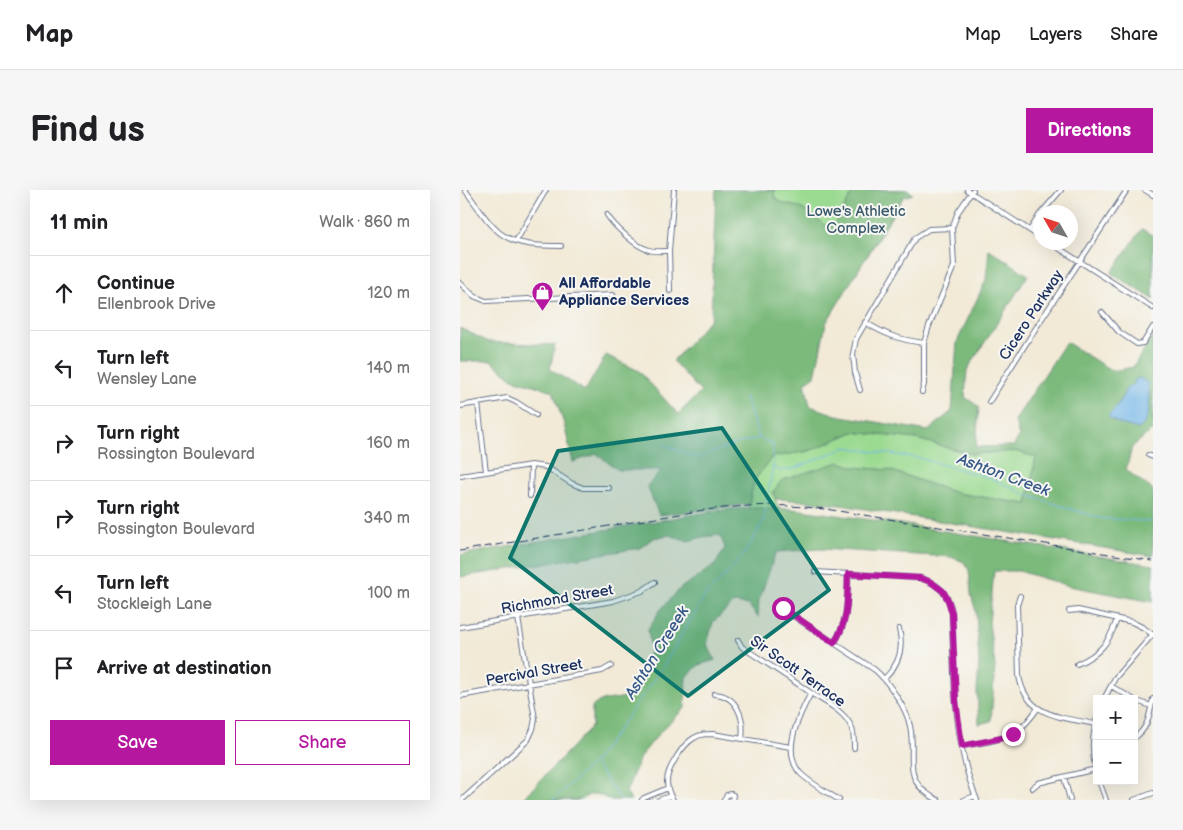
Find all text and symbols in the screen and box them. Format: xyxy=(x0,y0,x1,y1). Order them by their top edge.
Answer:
text: Map xyxy=(25,20,73,49)
text: Map xyxy=(965,24,1001,45)
text: Layers xyxy=(1029,24,1082,45)
text: Share xyxy=(1110,24,1158,45)
button: Directions xyxy=(1026,108,1153,153)
text: Find us xyxy=(30,109,145,152)
park label: Lowe's Athletic Complex xyxy=(806,202,906,238)
north arrow xyxy=(1033,205,1078,250)
text: 11 min xyxy=(50,210,108,235)
text: Walk · 860 m xyxy=(319,213,410,232)
street label: Cicero Parkway xyxy=(995,266,1068,364)
text: Continue xyxy=(97,272,175,295)
place label: All Affordable Appliance Services xyxy=(558,274,689,310)
icon: ahead xyxy=(50,279,78,307)
shop icon: All Affordable Appliance Services xyxy=(531,280,555,311)
text: 120 m xyxy=(367,284,410,303)
text: Ellenbrook Drive xyxy=(97,295,216,314)
text: Turn left xyxy=(97,347,169,370)
icon: left xyxy=(50,354,78,382)
text: 140 m xyxy=(367,359,410,378)
text: Wensley Lane xyxy=(97,370,197,389)
text: Turn right xyxy=(97,422,180,445)
icon: right xyxy=(50,429,78,457)
text: 160 m xyxy=(367,434,410,453)
text: Rossington Boulevard xyxy=(97,445,255,464)
water label: Ashton Creek xyxy=(954,450,1053,501)
text: Turn right xyxy=(97,497,180,520)
icon: right xyxy=(50,504,78,532)
text: 340 m xyxy=(363,509,410,528)
text: Rossington Boulevard xyxy=(97,520,255,539)
text: Turn left xyxy=(97,572,169,595)
icon: left xyxy=(50,579,78,607)
street label: Richmond Street xyxy=(500,580,615,619)
text: 100 m xyxy=(367,584,410,603)
text: Stockleigh Lane xyxy=(97,595,212,614)
route start xyxy=(772,597,795,620)
water label: Ashton Creeek xyxy=(621,602,694,704)
street label: Sir Scott Terrace xyxy=(746,631,849,711)
icon: arrive xyxy=(50,654,78,682)
street label: Percival Street xyxy=(484,655,584,690)
text: Arrive at destination xyxy=(97,657,272,680)
map controls xyxy=(1093,695,1138,785)
button: + xyxy=(1093,695,1138,740)
button: Save xyxy=(50,720,225,765)
button: Share xyxy=(235,720,410,765)
route end xyxy=(1002,723,1025,746)
button: − xyxy=(1093,740,1138,785)

